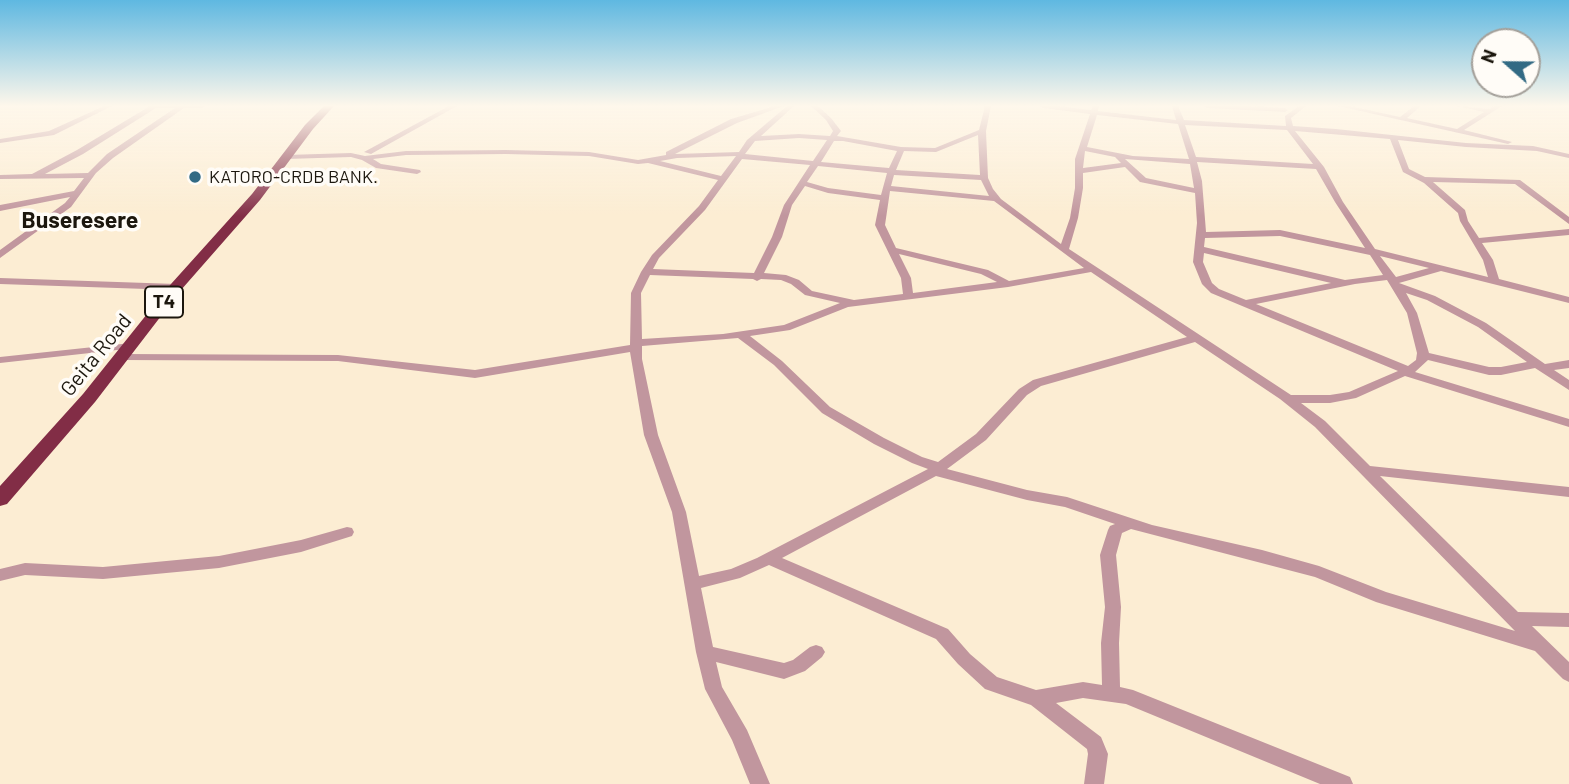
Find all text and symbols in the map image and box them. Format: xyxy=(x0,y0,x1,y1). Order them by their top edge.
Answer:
north arrow xyxy=(1471,28,1541,98)
text: N xyxy=(1475,46,1501,66)
place label: KATORO-CRDB BANK. xyxy=(209,166,378,188)
marker: KATORO-CRDB BANK. xyxy=(187,169,203,185)
district label: Buseresere xyxy=(22,206,138,234)
road number: T4 xyxy=(145,286,183,318)
street label: Geita Road xyxy=(55,309,137,401)

